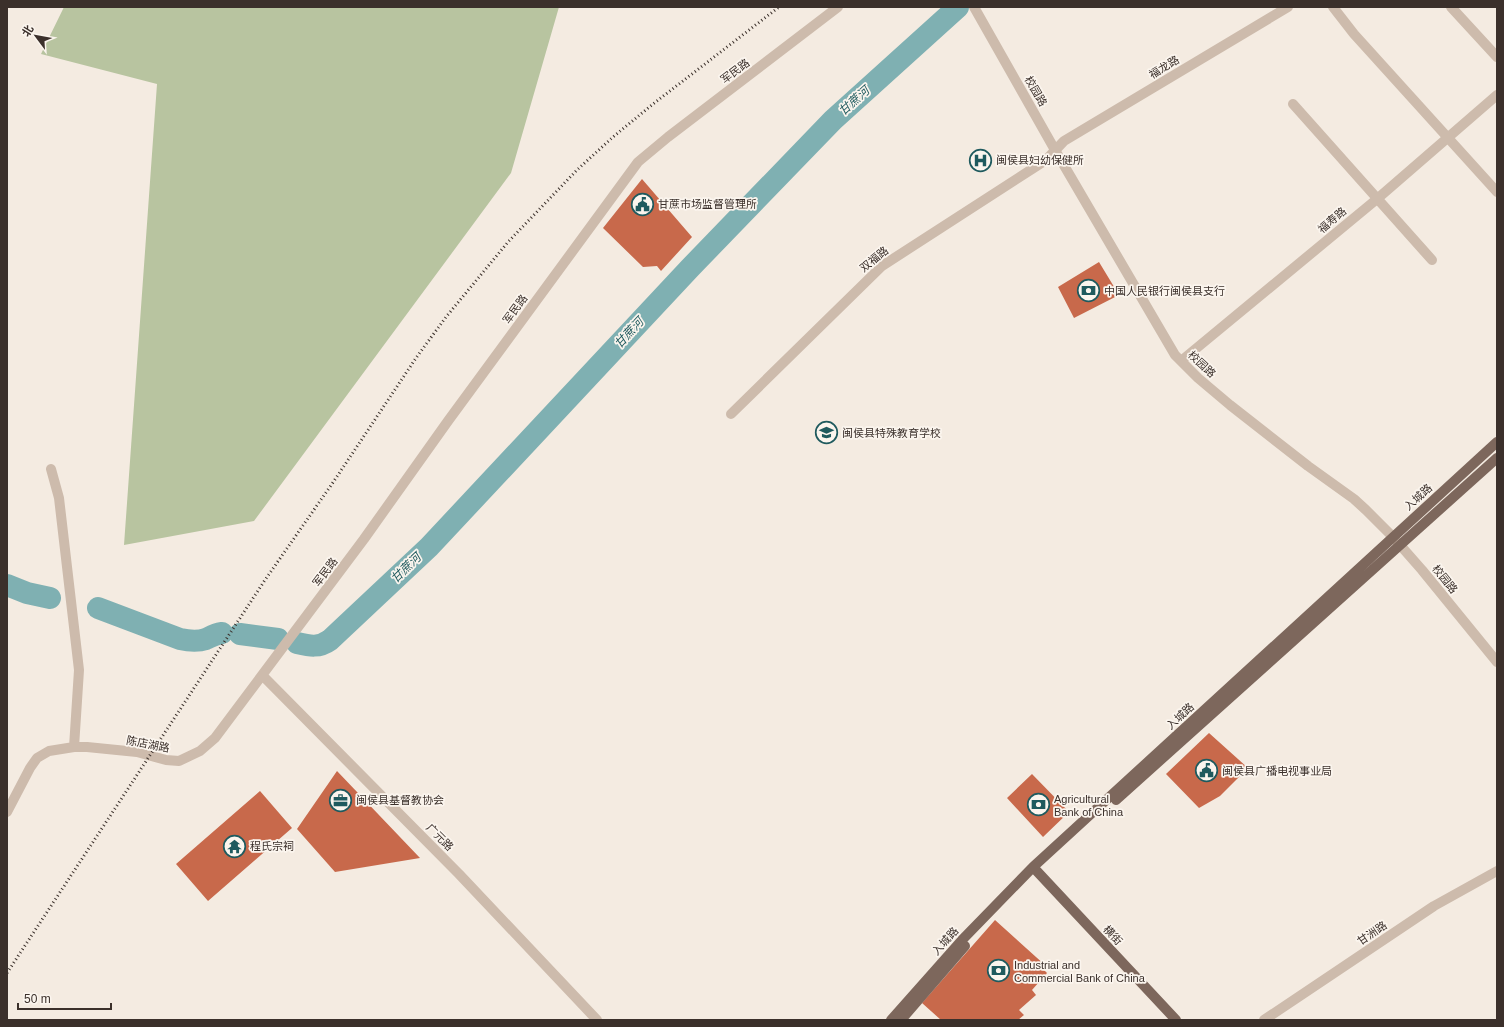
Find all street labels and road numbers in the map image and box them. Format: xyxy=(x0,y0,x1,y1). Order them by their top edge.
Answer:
street label: 福龙路 xyxy=(1147,53,1181,81)
street label: 军民路 xyxy=(718,56,752,86)
street label: 校园路 xyxy=(1023,74,1049,108)
street label: 福寿路 xyxy=(1316,205,1348,235)
street label: 双福路 xyxy=(857,244,891,274)
street label: 军民路 xyxy=(500,292,530,326)
street label: 校园路 xyxy=(1186,348,1218,380)
street label: 入城路 xyxy=(1402,482,1434,512)
street label: 军民路 xyxy=(310,555,340,589)
street label: 校园路 xyxy=(1430,562,1460,596)
street label: 入城路 xyxy=(1164,700,1196,732)
street label: 陈店湖路 xyxy=(125,734,171,754)
street label: 广元路 xyxy=(424,821,456,853)
street label: 甘洲路 xyxy=(1355,919,1389,947)
street label: 横街 xyxy=(1101,923,1125,947)
street label: 入城路 xyxy=(930,925,960,957)

